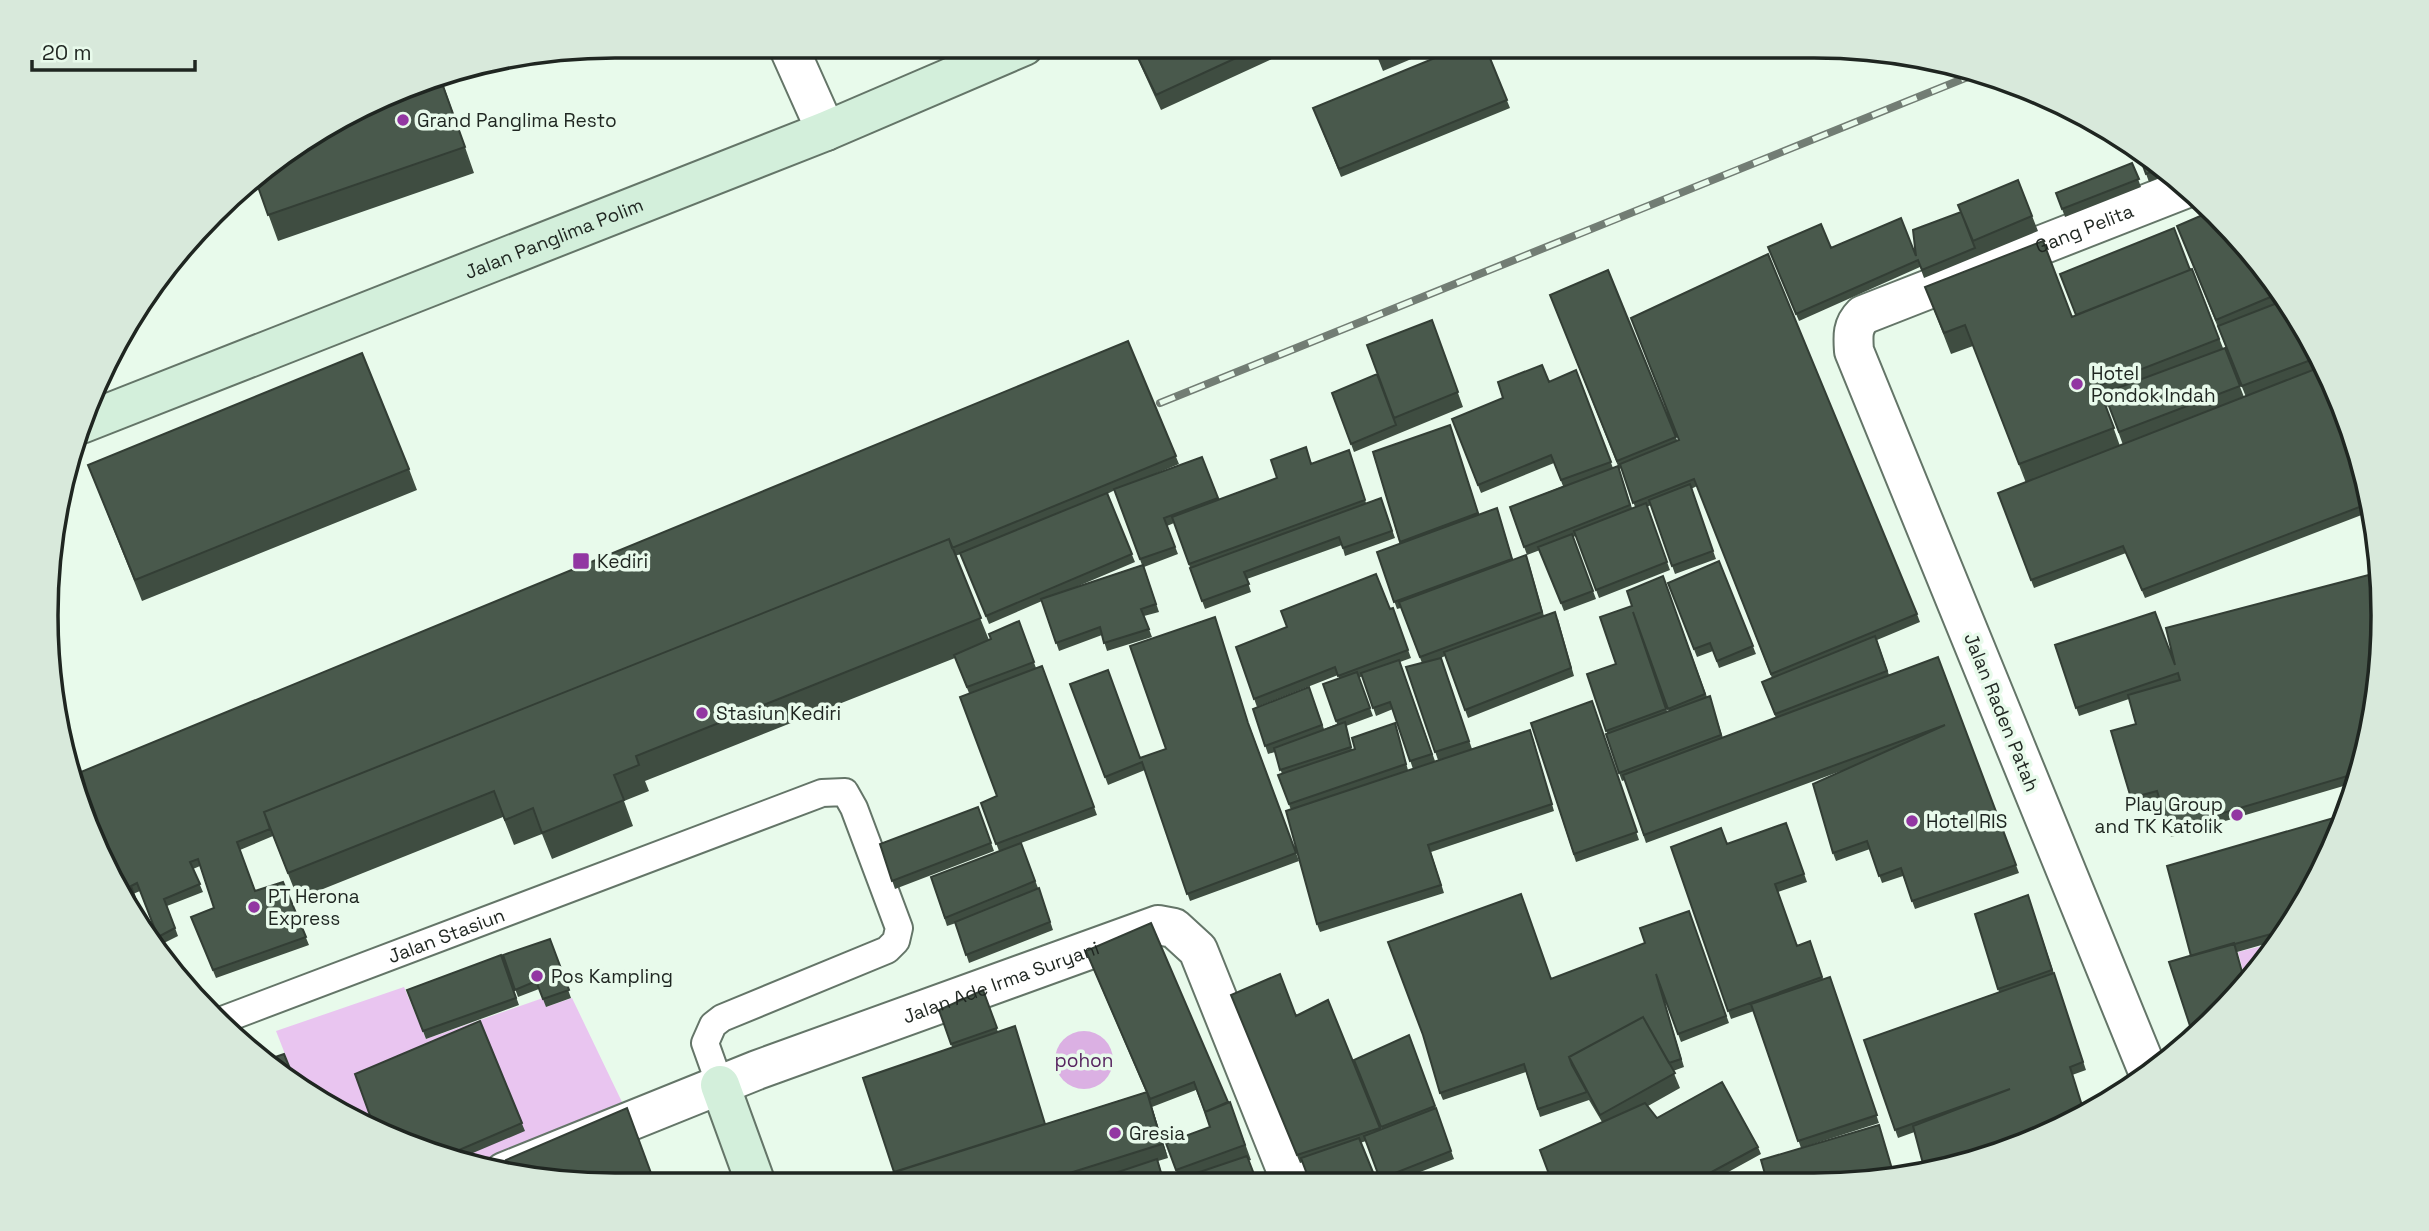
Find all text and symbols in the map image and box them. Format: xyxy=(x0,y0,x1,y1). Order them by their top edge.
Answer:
scale bar xyxy=(32,28,194,72)
text: 20 m xyxy=(42,39,92,66)
place label: Grand Panglima Resto xyxy=(417,108,617,133)
marker: Grand Panglima Resto xyxy=(395,112,411,128)
street label: Jalan Panglima Polim xyxy=(461,192,647,285)
street label: Gang Pelita xyxy=(2032,198,2137,259)
place label: Hotel Pondok Indah xyxy=(2091,361,2216,408)
marker: Hotel Pondok Indah xyxy=(2069,376,2085,392)
place label: Kediri xyxy=(597,549,648,574)
marker: Kediri xyxy=(571,551,591,571)
street label: Jalan Raden Patah xyxy=(1958,629,2045,795)
place label: Stasiun Kediri xyxy=(716,701,841,726)
marker: Stasiun Kediri xyxy=(694,705,710,721)
place label: Play Group and TK Katolik xyxy=(2095,792,2223,839)
marker: Play Group and TK Katolik xyxy=(2229,807,2245,823)
place label: Hotel RIS xyxy=(1926,809,2007,834)
marker: Hotel RIS xyxy=(1904,813,1920,829)
place label: PT Herona Express xyxy=(268,884,360,931)
marker: PT Herona Express xyxy=(246,899,262,915)
street label: Jalan Stasiun xyxy=(384,902,508,969)
street label: Jalan Ade Irma Suryani xyxy=(899,935,1103,1029)
place label: Pos Kampling xyxy=(551,964,673,989)
marker: Pos Kampling xyxy=(529,968,545,984)
park label: pohon xyxy=(1054,1048,1114,1073)
place label: Gresia xyxy=(1129,1121,1185,1146)
marker: Gresia xyxy=(1107,1125,1123,1141)

